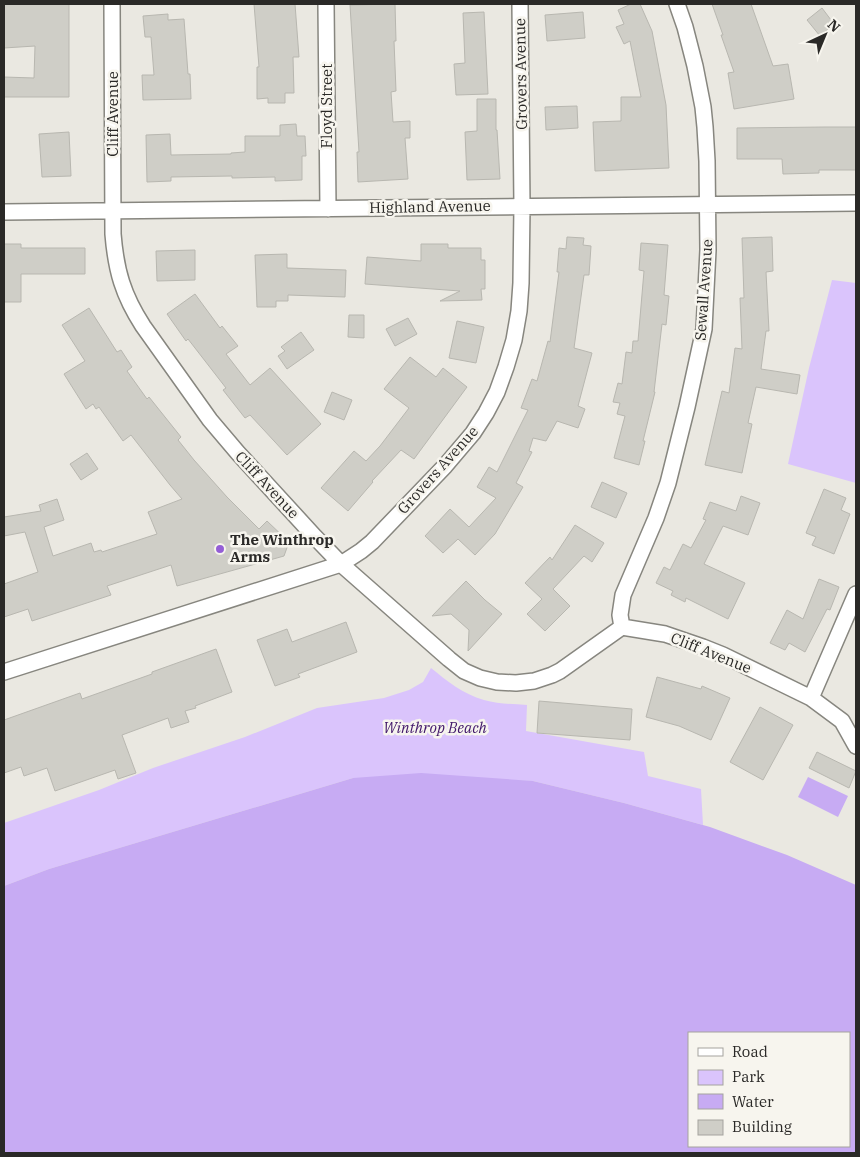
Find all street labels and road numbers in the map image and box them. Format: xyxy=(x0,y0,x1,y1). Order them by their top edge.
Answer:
street label: Grovers Avenue xyxy=(510,18,531,130)
street label: Floyd Street xyxy=(317,64,336,148)
street label: Cliff Avenue xyxy=(103,71,122,157)
street label: Highland Avenue xyxy=(369,196,491,217)
street label: Sewall Avenue xyxy=(690,239,717,341)
street label: Grovers Avenue xyxy=(393,422,482,518)
street label: Cliff Avenue xyxy=(231,447,303,522)
street label: Cliff Avenue xyxy=(668,628,754,677)

